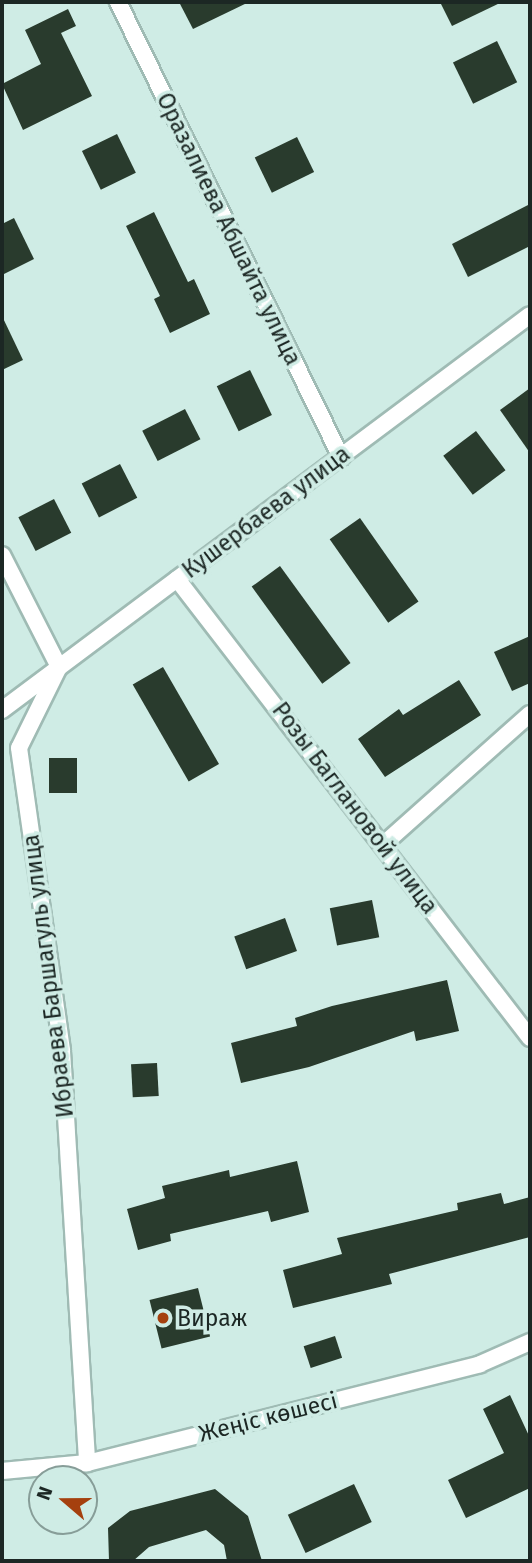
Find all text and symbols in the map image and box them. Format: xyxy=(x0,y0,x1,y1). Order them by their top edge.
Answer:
street label: Оразалиева Абшайта улица xyxy=(151,88,307,370)
street label: Кушербаева улица xyxy=(177,440,355,584)
street label: Розы Баглановой улица xyxy=(266,697,444,919)
street label: Ибраева Баршагуль улица xyxy=(17,833,79,1119)
place label: Вираж xyxy=(177,1304,247,1332)
marker: Вираж xyxy=(155,1310,171,1326)
street label: Жеңіс көшесі xyxy=(196,1386,340,1448)
north arrow xyxy=(28,1465,98,1535)
text: N xyxy=(32,1483,58,1503)

